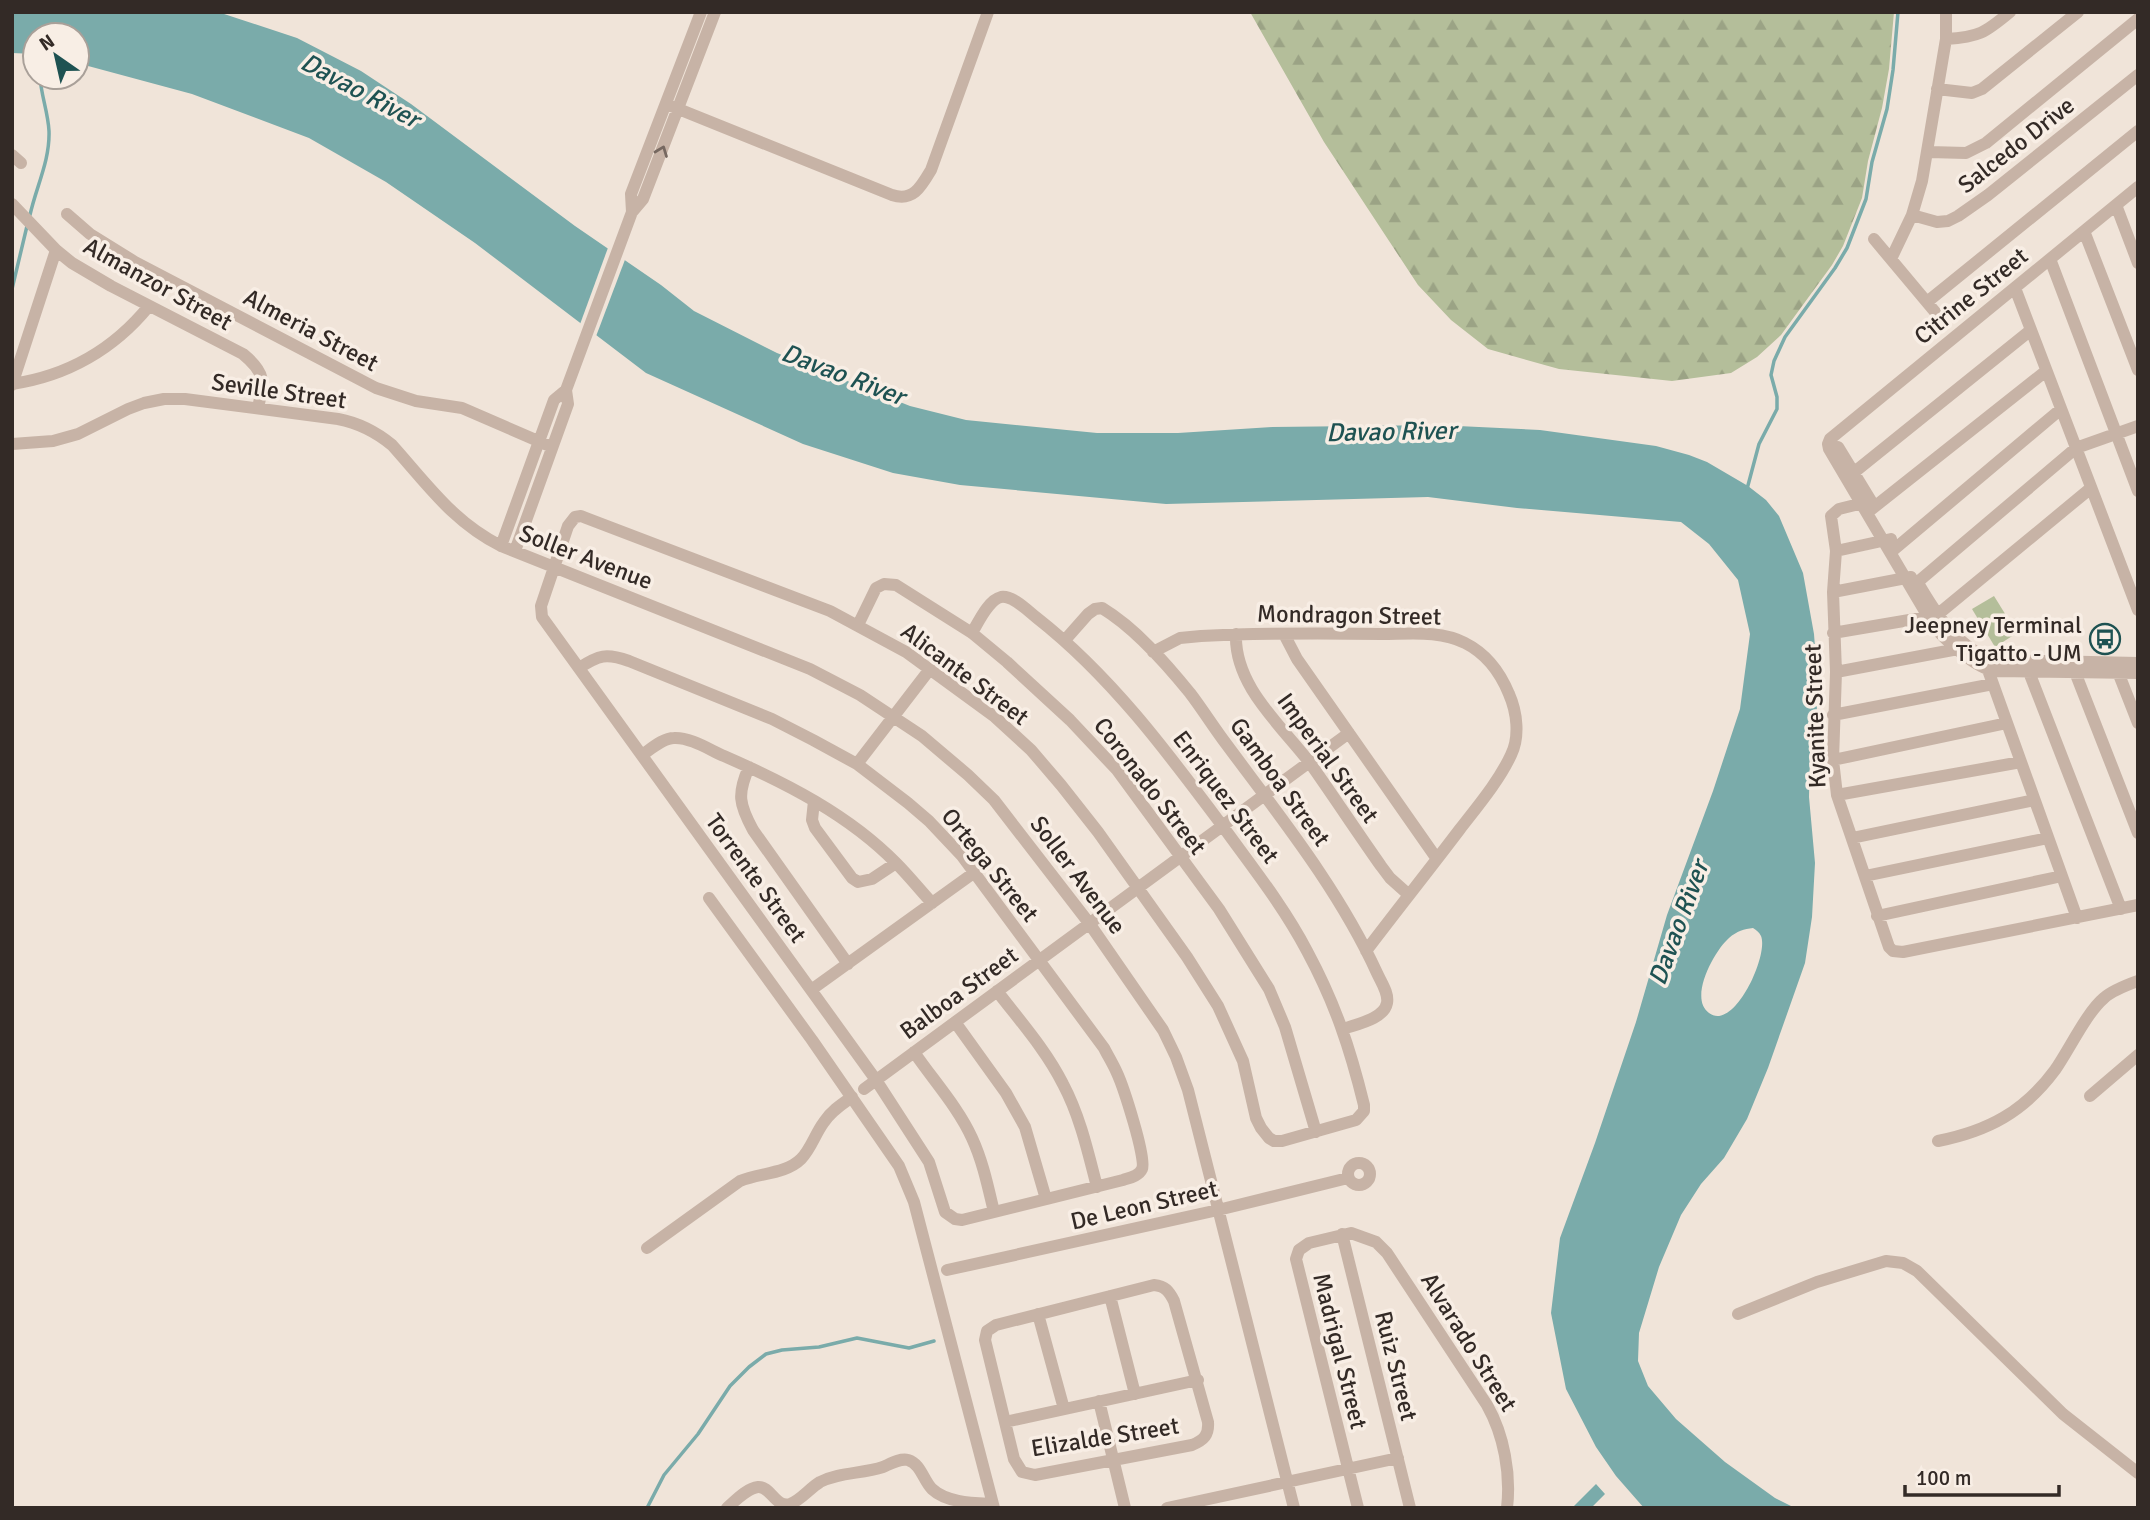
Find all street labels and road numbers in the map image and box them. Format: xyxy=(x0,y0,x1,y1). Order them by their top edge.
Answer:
street label: Salcedo Drive xyxy=(1952,90,2080,200)
street label: Almanzor Street xyxy=(78,231,238,337)
street label: Citrine Street xyxy=(1908,241,2034,351)
street label: Almeria Street xyxy=(238,282,384,378)
street label: Seville Street xyxy=(210,367,348,415)
street label: Soller Avenue xyxy=(515,518,657,596)
street label: Mondragon Street xyxy=(1257,598,1441,632)
street label: Alicante Street xyxy=(895,616,1035,732)
street label: Kyanite Street xyxy=(1797,643,1833,789)
street label: Imperial Street xyxy=(1271,687,1385,829)
street label: Coronado Street xyxy=(1087,711,1213,861)
street label: Gamboa Street xyxy=(1223,712,1337,852)
street label: Enriquez Street xyxy=(1166,725,1286,869)
street label: Ortega Street xyxy=(935,802,1045,928)
street label: Torrente Street xyxy=(699,807,813,949)
street label: Soller Avenue xyxy=(1024,810,1132,940)
street label: Balboa Street xyxy=(894,940,1024,1046)
street label: De Leon Street xyxy=(1067,1173,1221,1237)
street label: Alvarado Street xyxy=(1414,1267,1524,1417)
street label: Madrigal Street xyxy=(1306,1270,1374,1432)
street label: Ruiz Street xyxy=(1368,1308,1424,1424)
street label: Elizalde Street xyxy=(1029,1411,1181,1463)

